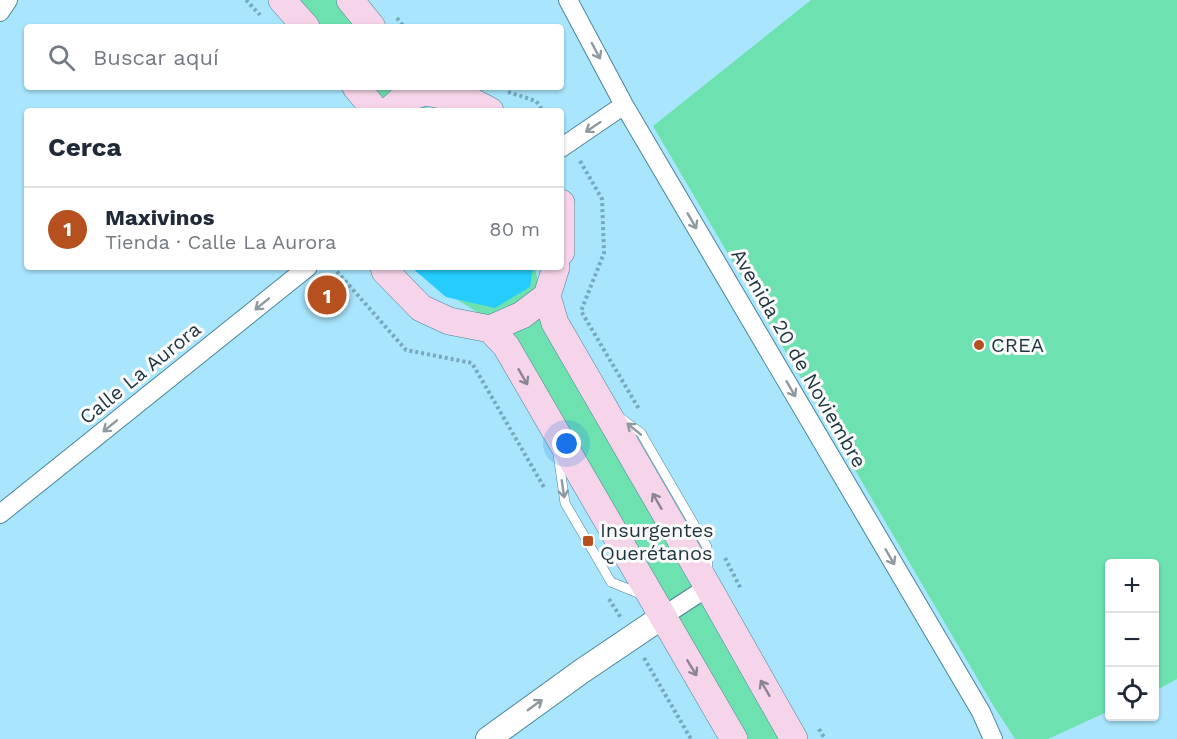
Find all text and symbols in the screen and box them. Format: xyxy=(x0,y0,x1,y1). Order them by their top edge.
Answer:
search box xyxy=(24,24,564,90)
icon: search xyxy=(45,41,78,74)
one-way arrow xyxy=(591,42,602,60)
text: Buscar aquí xyxy=(93,45,219,70)
one-way arrow xyxy=(585,121,601,133)
text: Cerca xyxy=(48,132,122,162)
text: Maxivinos xyxy=(105,205,214,230)
one-way arrow xyxy=(687,212,699,229)
text: 1 xyxy=(63,217,72,241)
text: 80 m xyxy=(489,217,540,241)
text: Tienda · Calle La Aurora xyxy=(105,230,336,254)
street label: Avenida 20 de Noviembre xyxy=(726,244,872,472)
pin: 1 xyxy=(308,272,346,318)
one-way arrow xyxy=(255,297,271,310)
street label: Calle La Aurora xyxy=(75,317,205,429)
place label: CREA xyxy=(991,333,1044,357)
marker: CREA xyxy=(972,338,986,352)
one-way arrow xyxy=(518,368,530,385)
one-way arrow xyxy=(785,380,797,397)
one-way arrow xyxy=(102,419,118,432)
one-way arrow xyxy=(626,422,642,435)
your location xyxy=(552,429,581,458)
one-way arrow xyxy=(557,479,568,499)
one-way arrow xyxy=(651,492,663,509)
place label: Insurgentes Querétanos xyxy=(600,518,714,565)
marker: Insurgentes Querétanos xyxy=(581,534,595,548)
one-way arrow xyxy=(884,548,896,565)
map controls xyxy=(1105,559,1159,721)
button: + xyxy=(1105,559,1159,613)
button: − xyxy=(1105,613,1159,667)
one-way arrow xyxy=(686,659,698,676)
button: locate xyxy=(1105,667,1159,721)
one-way arrow xyxy=(759,680,771,697)
one-way arrow xyxy=(527,699,543,711)

